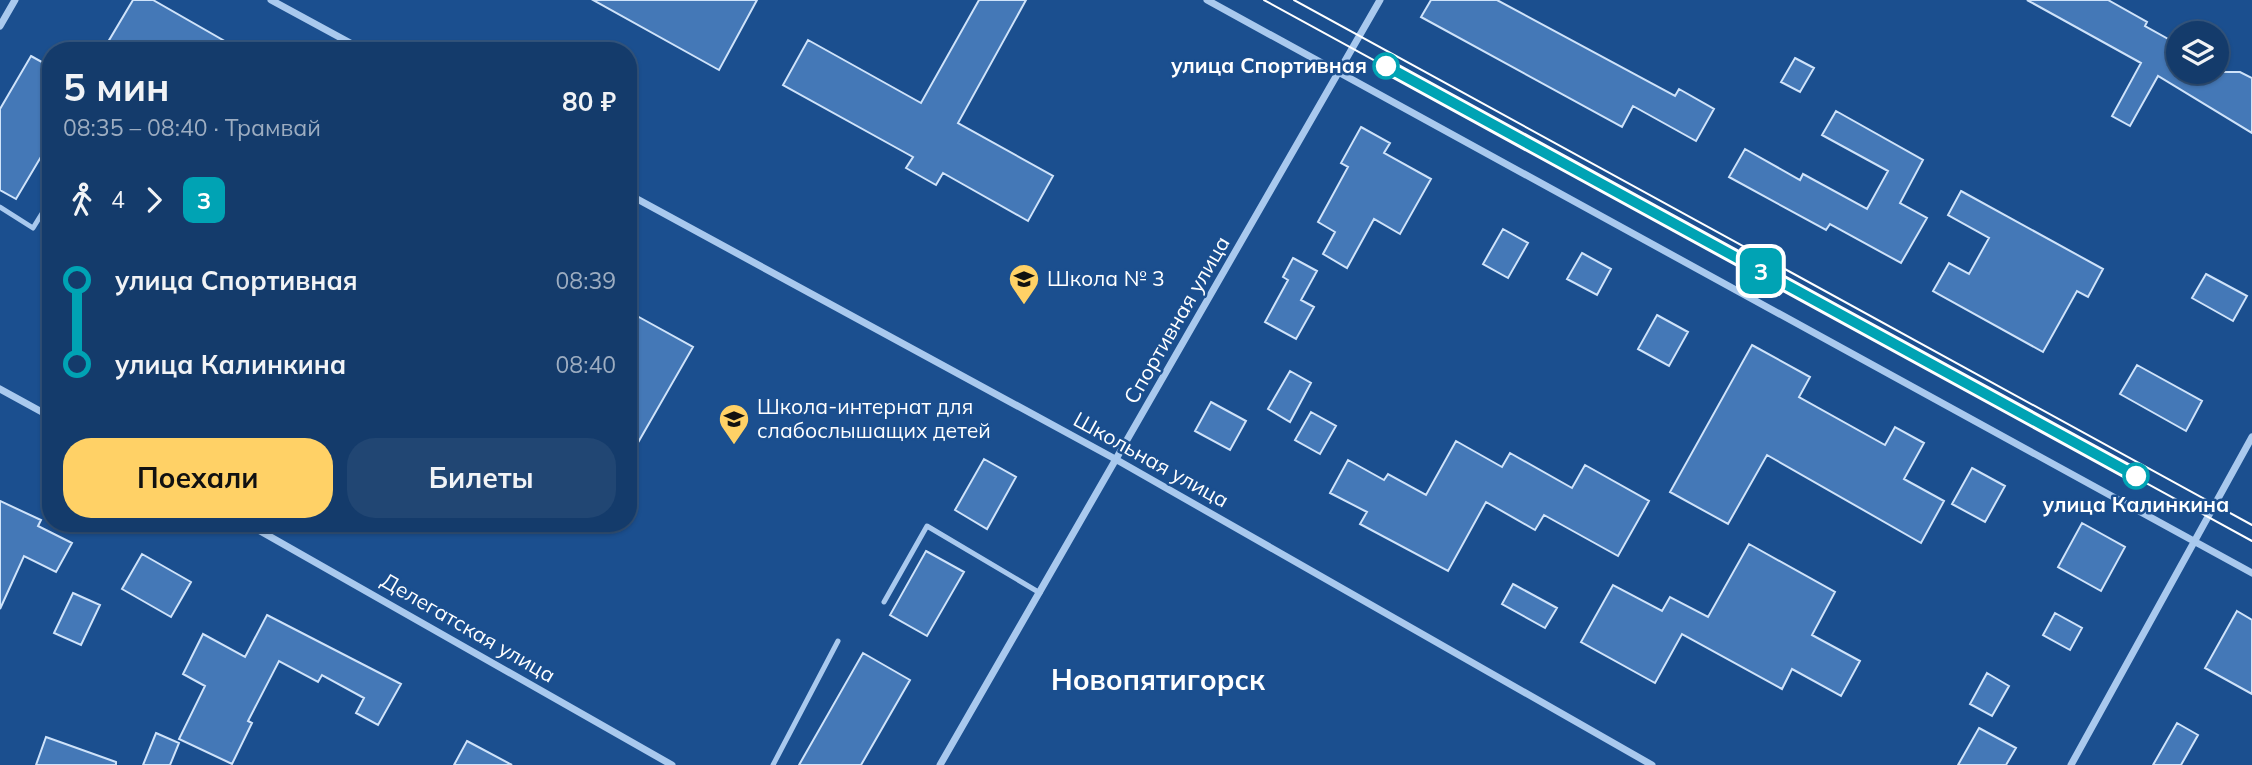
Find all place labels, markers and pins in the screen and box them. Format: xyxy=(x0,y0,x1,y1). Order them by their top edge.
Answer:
place label: улица Спортивная xyxy=(1171,52,1367,78)
marker: улица Спортивная xyxy=(1373,53,1399,79)
school or university icon: Школа № 3 xyxy=(1007,262,1041,306)
place label: Школа № 3 xyxy=(1047,265,1165,291)
place label: Школа-интернат для слабослышащих детей xyxy=(757,393,991,443)
school or university icon: Школа-интернат для слабослышащих детей xyxy=(717,402,751,446)
marker: улица Калинкина xyxy=(2123,463,2149,489)
place label: улица Калинкина xyxy=(2043,491,2229,517)

